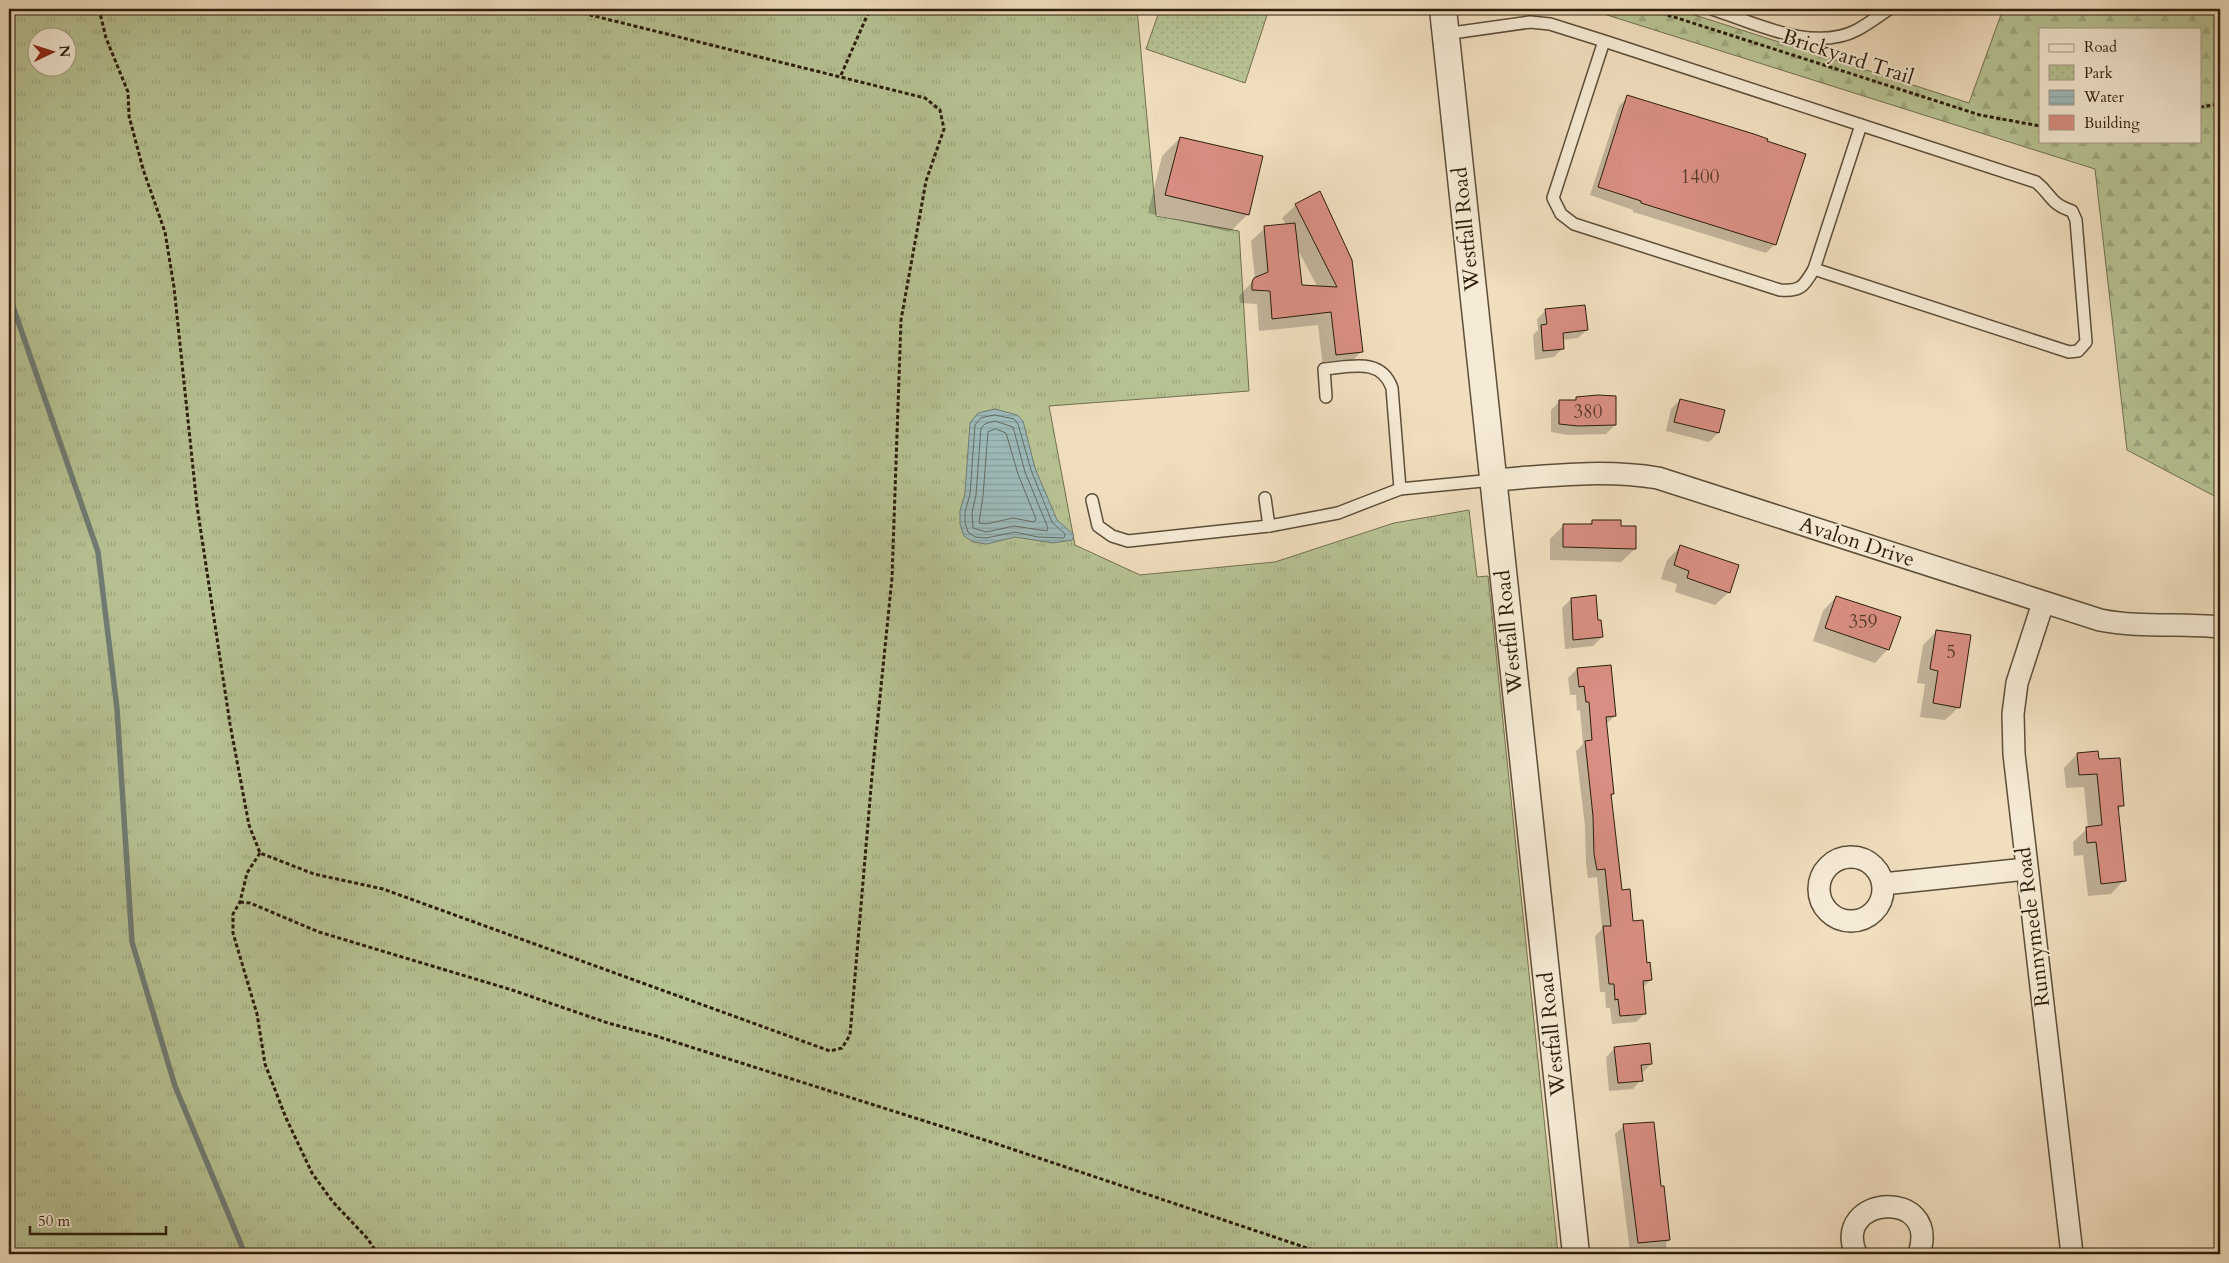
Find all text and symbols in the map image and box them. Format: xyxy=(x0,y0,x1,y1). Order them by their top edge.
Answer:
street label: Brickyard Trail xyxy=(1779,22,1917,92)
north arrow xyxy=(28,28,78,78)
legend xyxy=(2039,28,2202,142)
text: Road xyxy=(2084,37,2117,57)
text: N xyxy=(55,44,74,58)
text: Park xyxy=(2084,63,2113,83)
text: Water xyxy=(2083,87,2125,107)
text: Building xyxy=(2084,113,2140,133)
house number: 1400 xyxy=(1681,164,1720,190)
street label: Westfall Road xyxy=(1445,166,1487,293)
house number: 380 xyxy=(1573,399,1603,425)
street label: Avalon Drive xyxy=(1796,510,1918,574)
street label: Westfall Road xyxy=(1488,569,1530,696)
house number: 359 xyxy=(1848,609,1878,635)
house number: 5 xyxy=(1946,639,1956,665)
street label: Runnymede Road xyxy=(2009,845,2057,1009)
street label: Westfall Road xyxy=(1531,971,1573,1098)
scale bar xyxy=(30,1203,166,1235)
text: 50 m xyxy=(38,1211,70,1231)

